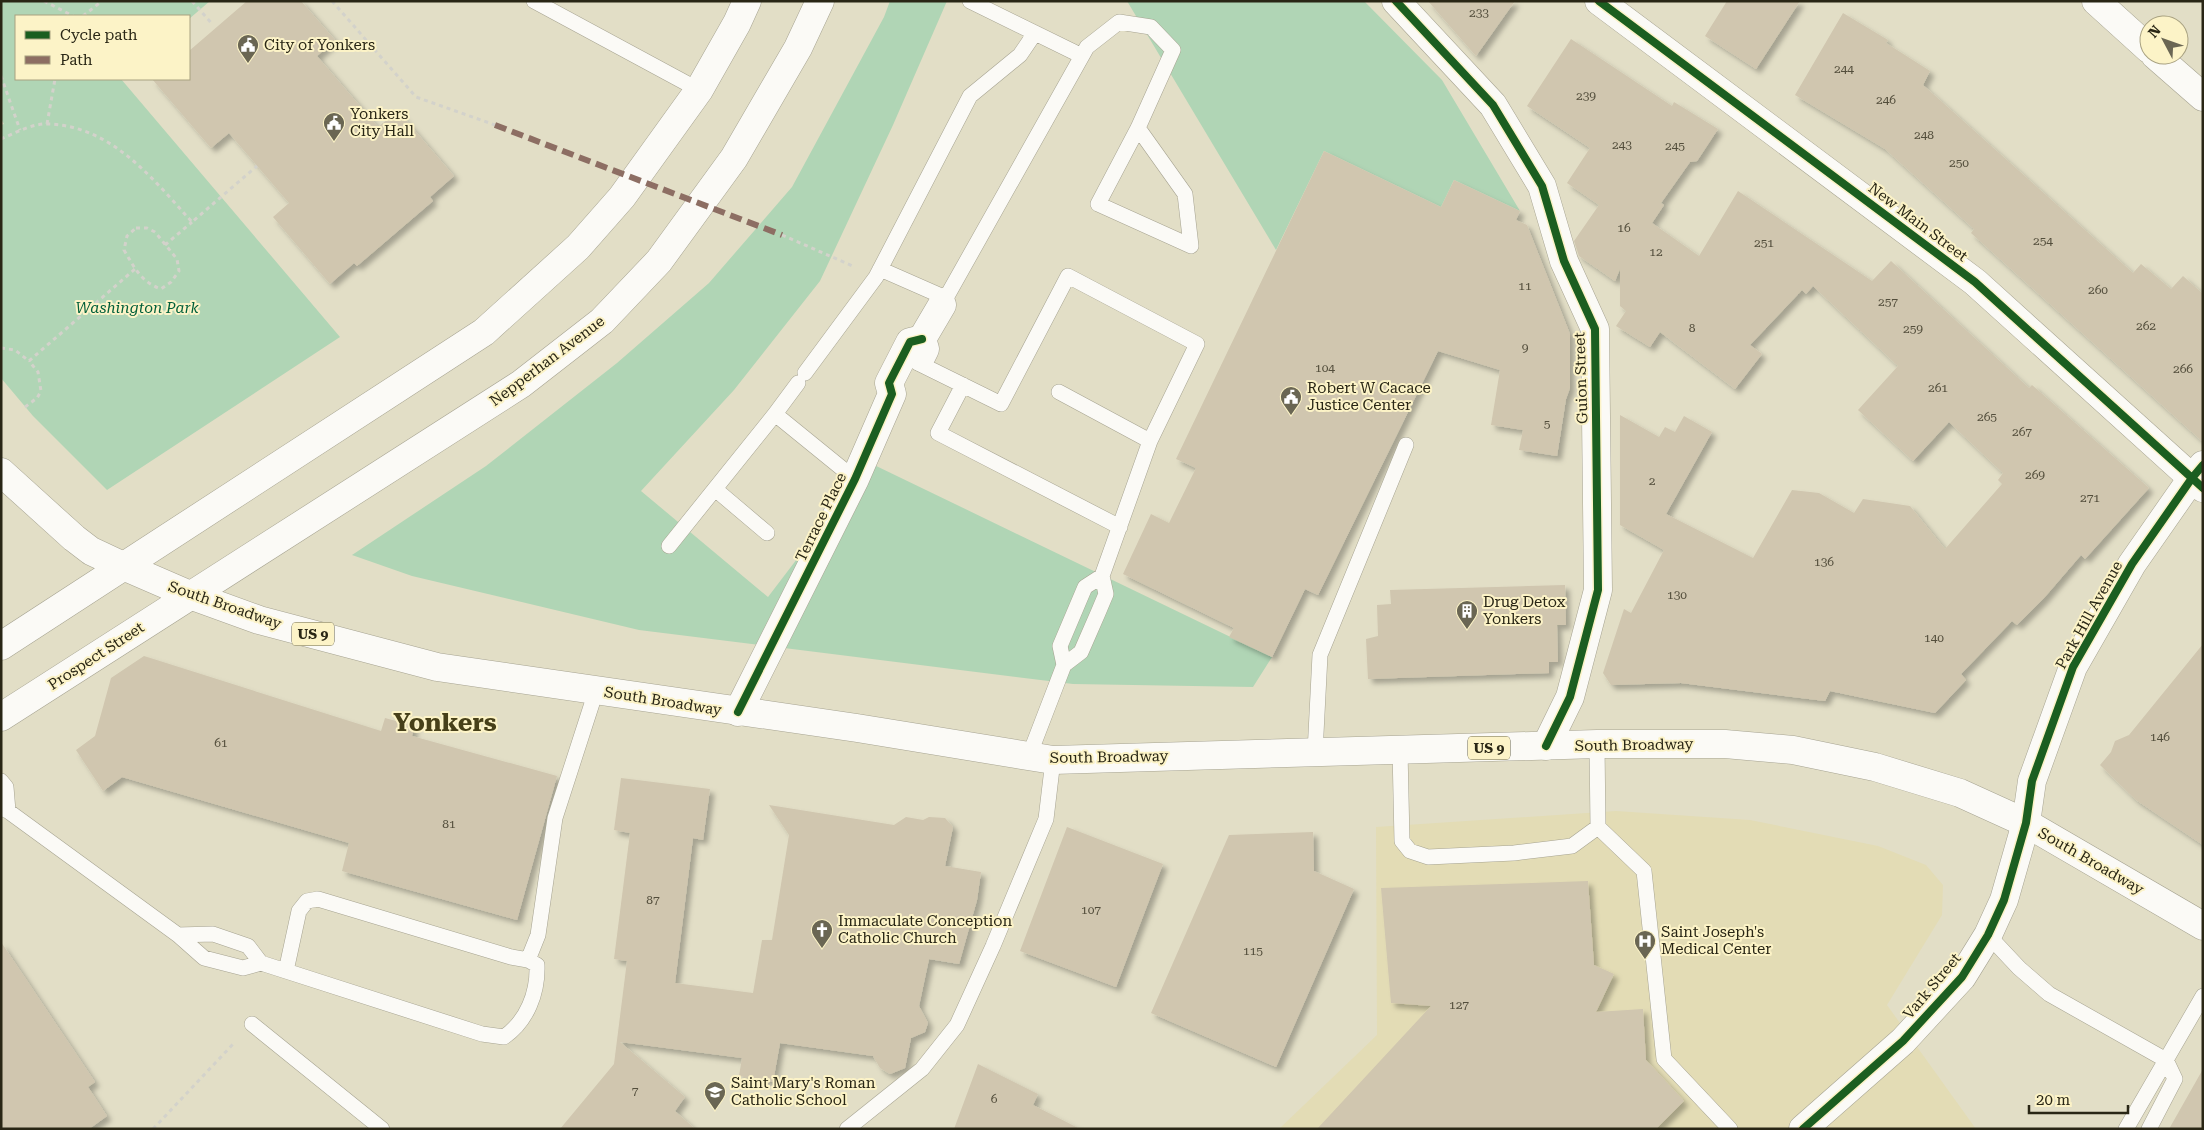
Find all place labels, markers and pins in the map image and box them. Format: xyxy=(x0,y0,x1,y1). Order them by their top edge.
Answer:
public building icon: City of Yonkers xyxy=(236,33,260,64)
place label: City of Yonkers xyxy=(264,36,375,54)
place label: Yonkers City Hall xyxy=(350,105,414,140)
public building icon: Yonkers City Hall xyxy=(322,111,346,142)
place label: Robert W Cacace Justice Center xyxy=(1307,379,1431,414)
public building icon: Robert W Cacace Justice Center xyxy=(1279,385,1303,416)
place label: Drug Detox Yonkers xyxy=(1483,593,1566,628)
building icon: Drug Detox Yonkers xyxy=(1455,599,1479,630)
place label: Immaculate Conception Catholic Church xyxy=(838,912,1013,947)
church icon: Immaculate Conception Catholic Church xyxy=(810,918,834,949)
place label: Saint Joseph's Medical Center xyxy=(1661,923,1771,958)
hospital icon: Saint Joseph's Medical Center xyxy=(1633,929,1657,960)
place label: Saint Mary's Roman Catholic School xyxy=(731,1074,876,1109)
school or university icon: Saint Mary's Roman Catholic School xyxy=(703,1080,727,1111)

